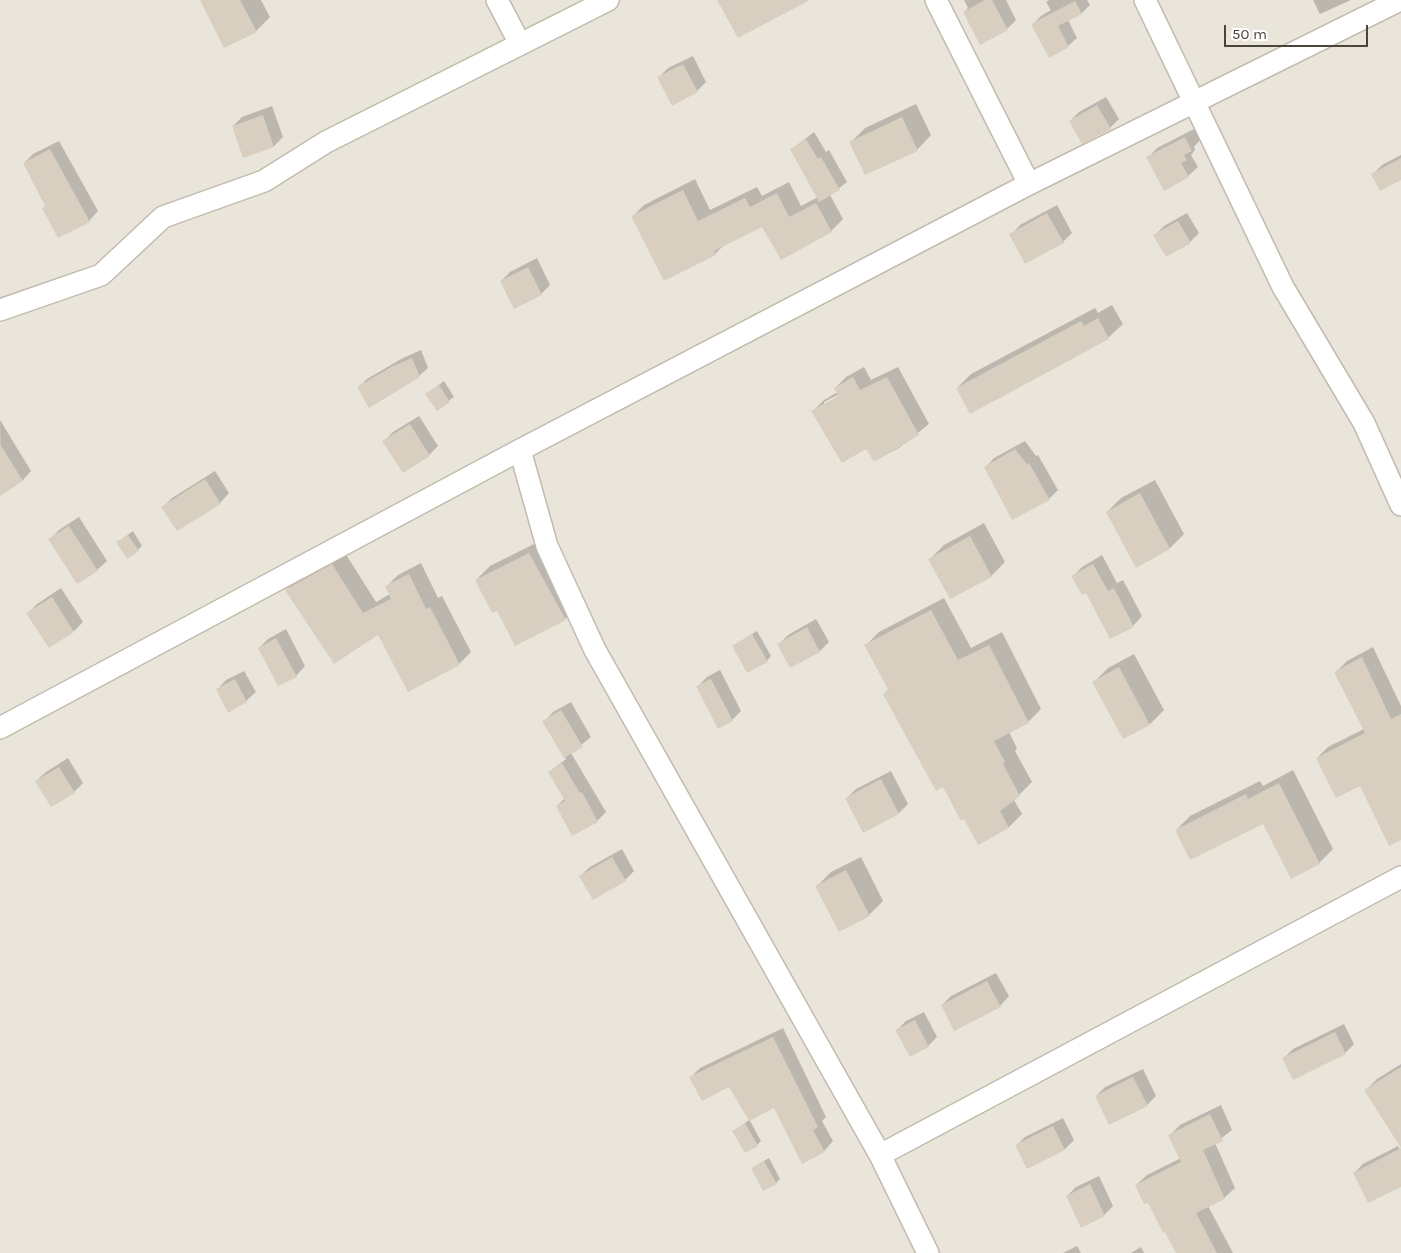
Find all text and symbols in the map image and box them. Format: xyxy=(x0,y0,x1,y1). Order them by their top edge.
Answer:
scale bar xyxy=(1226,15,1370,47)
text: 50 m xyxy=(1232,25,1267,43)

